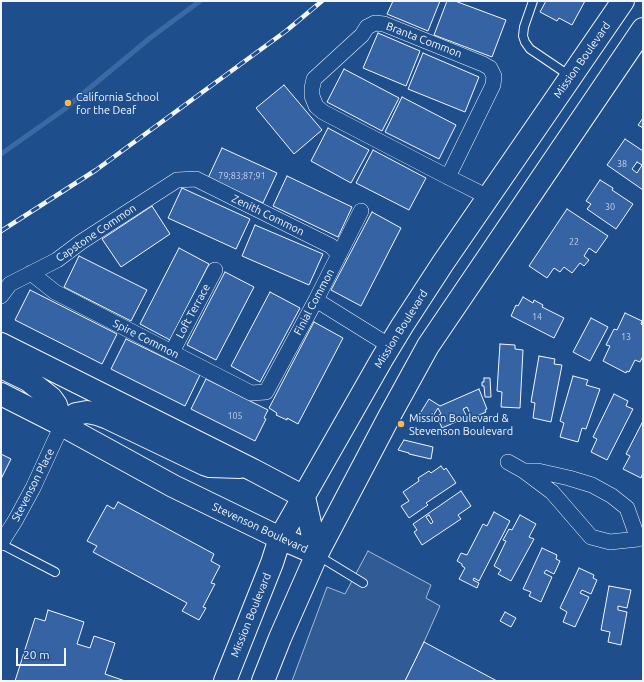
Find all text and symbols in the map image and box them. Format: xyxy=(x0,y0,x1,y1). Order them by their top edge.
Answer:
street label: Branta Common xyxy=(384,19,464,61)
street label: Mission Boulevard xyxy=(551,19,613,101)
place label: California School for the Deaf xyxy=(76,90,159,116)
marker: California School for the Deaf xyxy=(63,98,73,108)
house number: 38 xyxy=(617,159,627,169)
house number: 79;83;87;91 xyxy=(218,171,266,181)
street label: Zenith Common xyxy=(229,192,307,238)
street label: Capstone Common xyxy=(53,201,139,265)
house number: 30 xyxy=(605,202,615,212)
house number: 22 xyxy=(569,237,579,247)
street label: Finial Common xyxy=(291,267,337,337)
street label: Loft Terrace xyxy=(173,281,213,341)
street label: Mission Boulevard xyxy=(372,287,430,371)
house number: 14 xyxy=(532,312,542,322)
street label: Spire Common xyxy=(111,317,181,361)
house number: 13 xyxy=(621,332,631,342)
house number: 105 xyxy=(227,411,243,421)
place label: Mission Boulevard & Stevenson Boulevard xyxy=(409,411,513,437)
marker: Mission Boulevard & Stevenson Boulevard xyxy=(396,419,406,429)
street label: Stevenson Place xyxy=(9,446,57,524)
street label: Stevenson Boulevard xyxy=(210,500,310,556)
street label: Mission Boulevard xyxy=(228,571,274,659)
scale bar xyxy=(18,640,68,666)
text: 20 m xyxy=(23,648,50,661)

